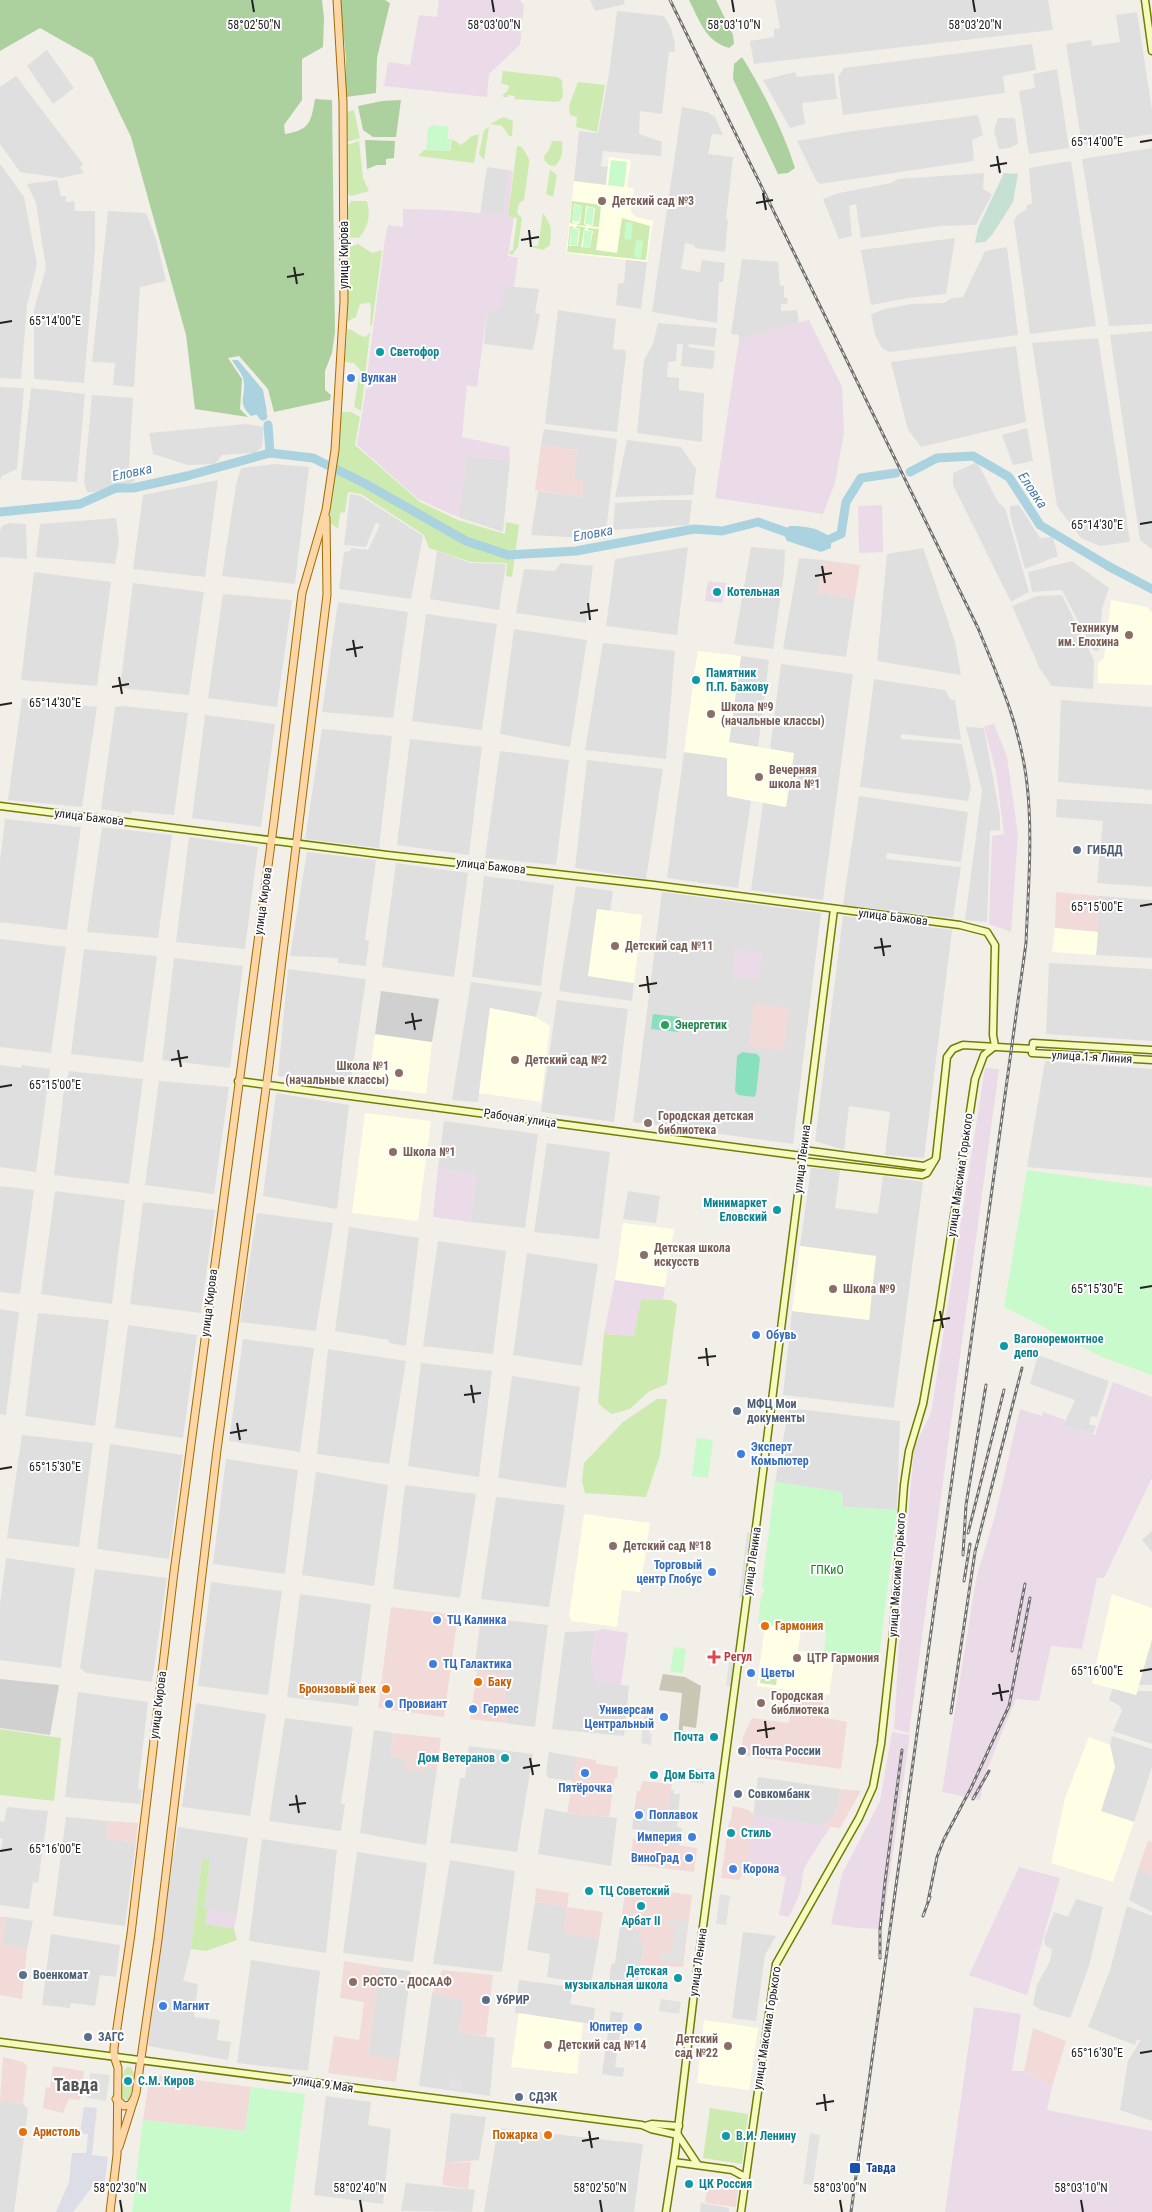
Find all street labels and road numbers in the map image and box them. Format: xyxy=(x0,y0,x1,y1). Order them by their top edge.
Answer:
street label: улица Кирова xyxy=(337,221,351,289)
street label: улица Бажова xyxy=(54,806,125,828)
street label: улица Бажова xyxy=(456,855,527,877)
street label: улица Кирова xyxy=(251,866,275,936)
street label: улица Бажова xyxy=(858,906,929,928)
street label: улица 1-я Линия xyxy=(1051,1048,1133,1066)
street label: Рабочая улица xyxy=(483,1106,557,1130)
street label: улица Максима Горького xyxy=(944,1112,976,1238)
street label: улица Ленина xyxy=(791,1124,813,1194)
street label: улица Кирова xyxy=(198,1268,220,1338)
street label: улица Максима Горького xyxy=(886,1512,908,1638)
street label: улица Ленина xyxy=(740,1526,764,1596)
street label: улица Кирова xyxy=(147,1670,169,1740)
street label: улица Ленина xyxy=(686,1927,710,1997)
street label: улица Максима Горького xyxy=(750,1965,784,2091)
street label: улица 9 Мая xyxy=(292,2073,354,2095)

